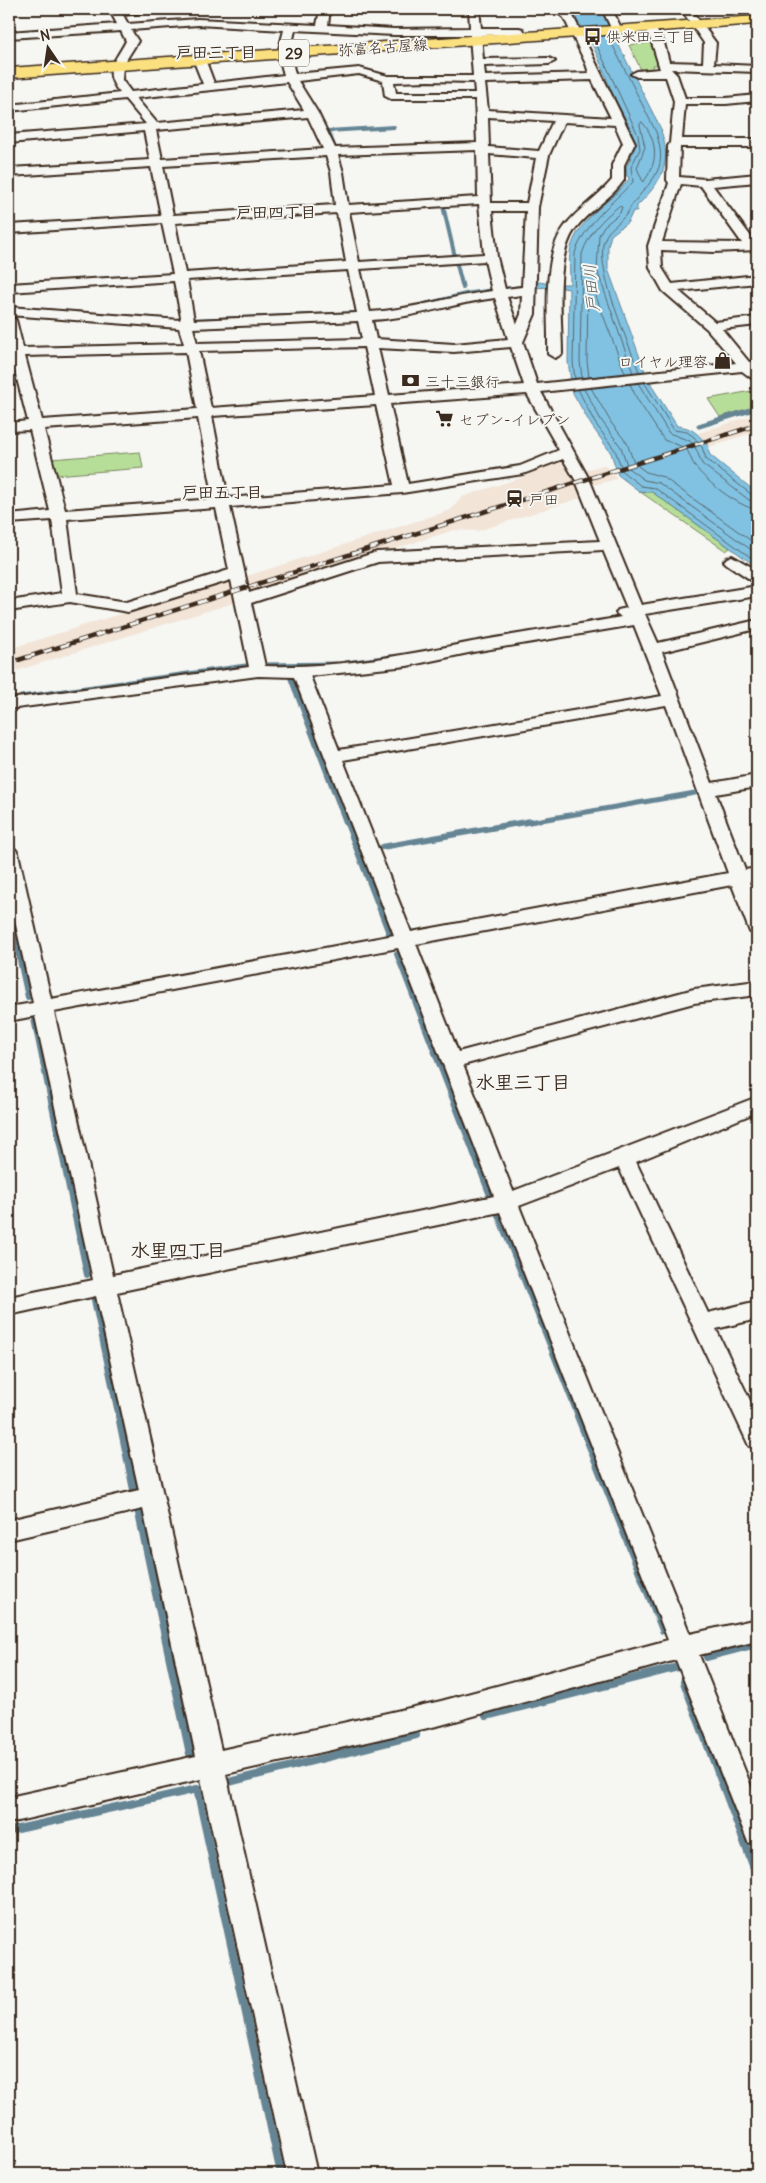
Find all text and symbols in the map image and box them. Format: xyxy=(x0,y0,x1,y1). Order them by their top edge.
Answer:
north arrow xyxy=(22,22,72,72)
text: N xyxy=(38,25,52,45)
bus stop icon: 供米田三丁目 xyxy=(582,26,602,46)
place label: 供米田三丁目 xyxy=(606,27,696,46)
street label: 弥富名古屋線 xyxy=(337,34,429,60)
road number: 29 xyxy=(279,40,309,66)
district label: 戸田三丁目 xyxy=(176,42,256,62)
district label: 戸田四丁目 xyxy=(236,202,316,222)
water label: 戸田川 xyxy=(579,263,603,313)
shop icon: ロイヤル理容 xyxy=(712,351,732,371)
place label: ロイヤル理容 xyxy=(618,352,708,371)
bank icon: 三十三銀行 xyxy=(401,371,421,391)
place label: 三十三銀行 xyxy=(425,372,500,391)
supermarket icon: セブン-イレブン xyxy=(435,409,455,429)
place label: セブン-イレブン xyxy=(459,410,570,429)
district label: 戸田五丁目 xyxy=(182,482,262,502)
station icon: 戸田 xyxy=(505,489,525,509)
place label: 戸田 xyxy=(529,490,559,509)
district label: 水里三丁目 xyxy=(475,1070,571,1094)
district label: 水里四丁目 xyxy=(130,1238,226,1262)

